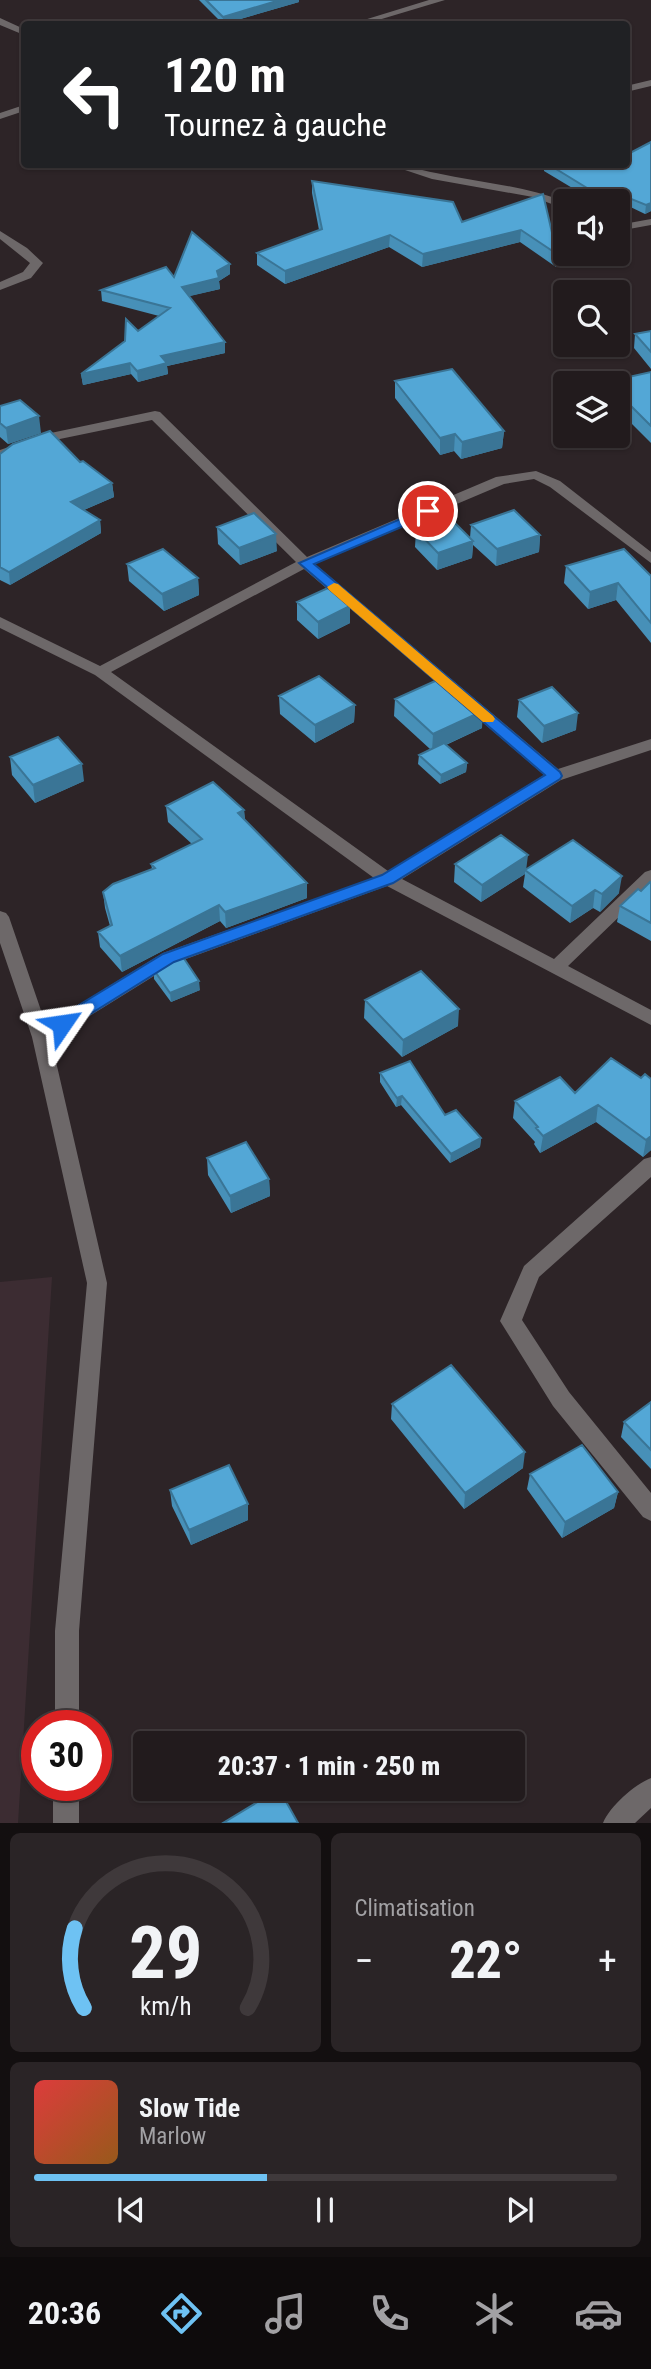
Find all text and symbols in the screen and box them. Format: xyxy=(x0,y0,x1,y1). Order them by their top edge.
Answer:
text: 120 m xyxy=(164,47,286,104)
icon: left xyxy=(49,49,140,140)
text: Tournez à gauche xyxy=(164,106,387,144)
map controls xyxy=(553,189,630,448)
button: sound xyxy=(553,189,630,266)
button: search xyxy=(553,280,630,357)
button: layers xyxy=(553,371,630,448)
pin xyxy=(398,481,458,541)
icon: arrive xyxy=(409,492,447,530)
position arrow xyxy=(25,987,99,1061)
speed limit sign: 30 xyxy=(21,1710,112,1801)
text: 20:37 · 1 min · 250 m xyxy=(218,1751,440,1781)
text: Climatisation xyxy=(355,1895,475,1922)
text: 29 xyxy=(128,1911,202,1997)
text: 22° xyxy=(449,1930,522,1991)
text: − xyxy=(355,1939,374,1983)
text: + xyxy=(598,1939,617,1983)
text: km/h xyxy=(140,1992,191,2021)
text: Slow Tide xyxy=(139,2093,240,2123)
text: Marlow xyxy=(139,2123,206,2150)
icon: previous xyxy=(112,2191,150,2229)
icon: pause xyxy=(306,2191,344,2229)
icon: next xyxy=(501,2191,539,2229)
icon: directions xyxy=(157,2289,206,2338)
icon: music xyxy=(261,2289,310,2338)
icon: phone xyxy=(365,2289,414,2338)
icon: climate xyxy=(470,2289,519,2338)
icon: car xyxy=(574,2289,623,2338)
text: 20:36 xyxy=(28,2294,101,2332)

